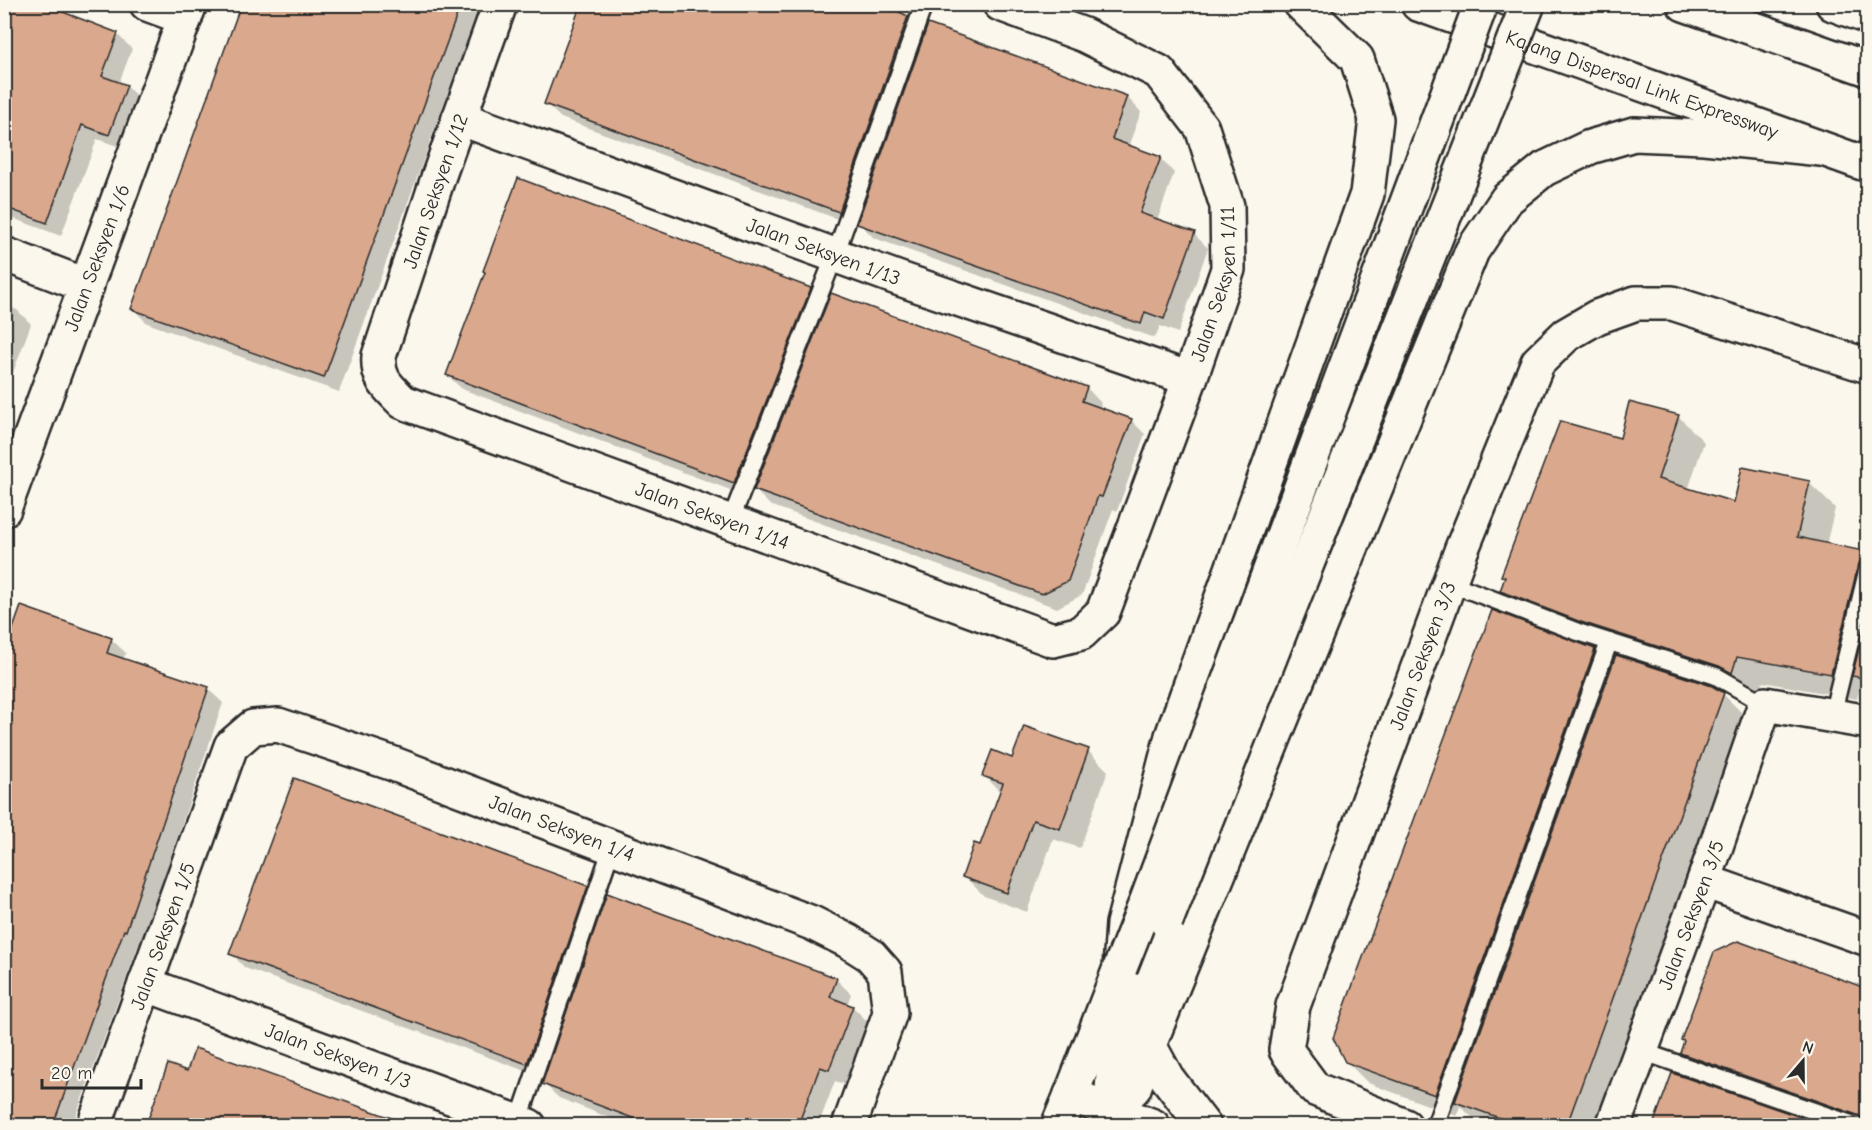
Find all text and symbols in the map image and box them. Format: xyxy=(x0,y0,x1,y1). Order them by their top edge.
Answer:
street label: Kajang Dispersal Link Expressway xyxy=(1502,25,1781,144)
street label: Jalan Seksyen 1/12 xyxy=(398,111,473,272)
street label: Jalan Seksyen 1/6 xyxy=(60,181,135,334)
street label: Jalan Seksyen 1/11 xyxy=(1186,206,1240,365)
street label: Jalan Seksyen 1/13 xyxy=(743,213,903,290)
street label: Jalan Seksyen 1/14 xyxy=(632,477,792,554)
street label: Jalan Seksyen 3/3 xyxy=(1385,578,1461,733)
street label: Jalan Seksyen 1/4 xyxy=(486,790,638,866)
street label: Jalan Seksyen 3/5 xyxy=(1654,837,1729,993)
street label: Jalan Seksyen 1/5 xyxy=(126,859,200,1013)
street label: Jalan Seksyen 1/3 xyxy=(262,1018,414,1093)
north arrow xyxy=(1773,1031,1833,1091)
text: N xyxy=(1800,1038,1816,1058)
scale bar xyxy=(42,1052,141,1090)
text: 20 m xyxy=(51,1063,92,1084)

